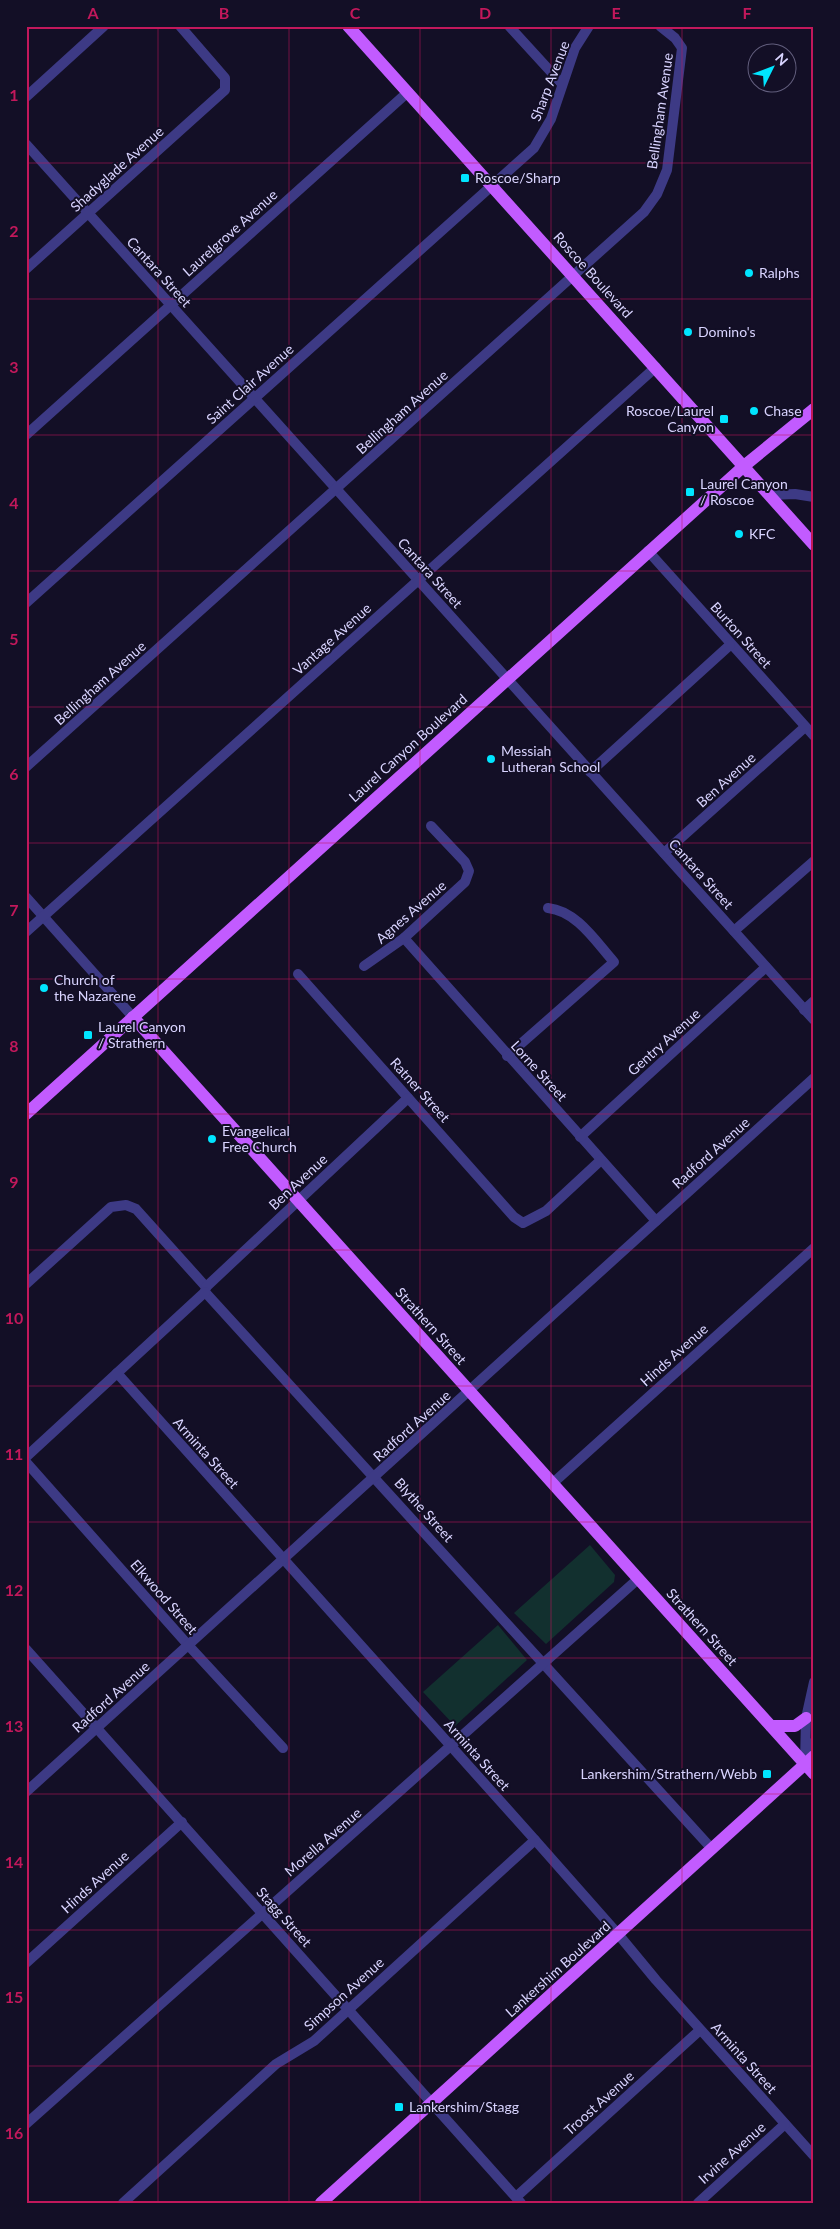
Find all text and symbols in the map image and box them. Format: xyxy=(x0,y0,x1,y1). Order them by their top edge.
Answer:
text: A xyxy=(86,3,99,22)
text: B xyxy=(219,3,229,22)
text: C xyxy=(350,3,361,22)
text: D xyxy=(479,3,491,22)
text: E xyxy=(611,3,621,22)
text: F xyxy=(742,3,752,22)
street label: Sharp Avenue xyxy=(526,38,573,123)
north arrow xyxy=(748,42,798,92)
text: N xyxy=(772,49,792,69)
street label: Bellingham Avenue xyxy=(643,52,676,170)
text: 1 xyxy=(9,85,19,104)
street label: Shadyglade Avenue xyxy=(67,122,167,215)
place label: Roscoe/Sharp xyxy=(475,169,561,186)
marker: Roscoe/Sharp xyxy=(459,172,471,184)
street label: Laurelgrove Avenue xyxy=(179,186,280,279)
text: 2 xyxy=(9,221,19,240)
street label: Roscoe Boulevard xyxy=(550,228,636,321)
street label: Cantara Street xyxy=(123,233,195,310)
place label: Ralphs xyxy=(759,264,800,281)
marker: Ralphs xyxy=(743,267,755,279)
place label: Domino's xyxy=(698,323,756,340)
marker: Domino's xyxy=(682,326,694,338)
street label: Saint Clair Avenue xyxy=(203,340,297,427)
text: 3 xyxy=(9,357,19,376)
street label: Bellingham Avenue xyxy=(352,366,451,457)
place label: Roscoe/Laurel Canyon xyxy=(626,402,714,435)
place label: Chase xyxy=(764,402,802,419)
marker: Chase xyxy=(748,405,760,417)
marker: Roscoe/Laurel Canyon xyxy=(718,413,730,425)
place label: Laurel Canyon / Roscoe xyxy=(700,475,788,508)
marker: Laurel Canyon / Roscoe xyxy=(684,486,696,498)
text: 4 xyxy=(9,493,19,512)
place label: KFC xyxy=(749,525,776,542)
marker: KFC xyxy=(733,528,745,540)
street label: Cantara Street xyxy=(394,534,466,611)
street label: Burton Street xyxy=(707,598,775,671)
street label: Vantage Avenue xyxy=(289,599,374,678)
text: 5 xyxy=(9,629,19,648)
street label: Bellingham Avenue xyxy=(50,637,149,728)
street label: Laurel Canyon Boulevard xyxy=(345,690,470,805)
place label: Messiah Lutheran School xyxy=(501,742,600,775)
street label: Ben Avenue xyxy=(693,749,759,811)
marker: Messiah Lutheran School xyxy=(485,753,497,765)
text: 6 xyxy=(9,764,19,783)
street label: Cantara Street xyxy=(665,835,737,912)
street label: Agnes Avenue xyxy=(372,877,449,947)
text: 7 xyxy=(9,900,19,919)
place label: Church of the Nazarene xyxy=(54,971,136,1004)
marker: Church of the Nazarene xyxy=(38,982,50,994)
street label: Gentry Avenue xyxy=(624,1005,703,1079)
place label: Laurel Canyon / Strathern xyxy=(98,1018,186,1051)
marker: Laurel Canyon / Strathern xyxy=(82,1029,94,1041)
text: 8 xyxy=(9,1036,19,1055)
street label: Lorne Street xyxy=(508,1037,571,1104)
street label: Ratner Street xyxy=(387,1054,454,1125)
street label: Radford Avenue xyxy=(668,1113,753,1192)
place label: Evangelical Free Church xyxy=(222,1122,297,1155)
marker: Evangelical Free Church xyxy=(206,1133,218,1145)
street label: Ben Avenue xyxy=(265,1150,330,1213)
text: 9 xyxy=(9,1172,19,1191)
street label: Strathern Street xyxy=(392,1284,470,1368)
text: 10 xyxy=(5,1308,23,1327)
street label: Hinds Avenue xyxy=(636,1320,711,1389)
street label: Radford Avenue xyxy=(369,1386,454,1465)
street label: Arminta Street xyxy=(170,1414,243,1492)
text: 11 xyxy=(5,1444,23,1463)
street label: Blythe Street xyxy=(391,1474,457,1545)
street label: Elkwood Street xyxy=(127,1556,201,1638)
text: 12 xyxy=(5,1580,23,1599)
street label: Strathern Street xyxy=(663,1585,741,1669)
street label: Radford Avenue xyxy=(68,1657,153,1736)
text: 13 xyxy=(5,1716,23,1735)
street label: Arminta Street xyxy=(441,1716,514,1794)
place label: Lankershim/Strathern/Webb xyxy=(580,1765,757,1782)
marker: Lankershim/Strathern/Webb xyxy=(761,1768,773,1780)
street label: Morella Avenue xyxy=(281,1804,364,1880)
street label: Hinds Avenue xyxy=(57,1847,132,1916)
text: 14 xyxy=(5,1852,23,1871)
street label: Stagg Street xyxy=(253,1883,316,1950)
street label: Lankershim Boulevard xyxy=(502,1917,614,2020)
street label: Simpson Avenue xyxy=(300,1953,387,2034)
text: 15 xyxy=(5,1987,23,2006)
street label: Arminta Street xyxy=(708,2019,781,2097)
street label: Troost Avenue xyxy=(560,2067,637,2138)
place label: Lankershim/Stagg xyxy=(409,2098,519,2115)
marker: Lankershim/Stagg xyxy=(393,2101,405,2113)
street label: Irvine Avenue xyxy=(695,2118,769,2187)
text: 16 xyxy=(5,2123,23,2142)

